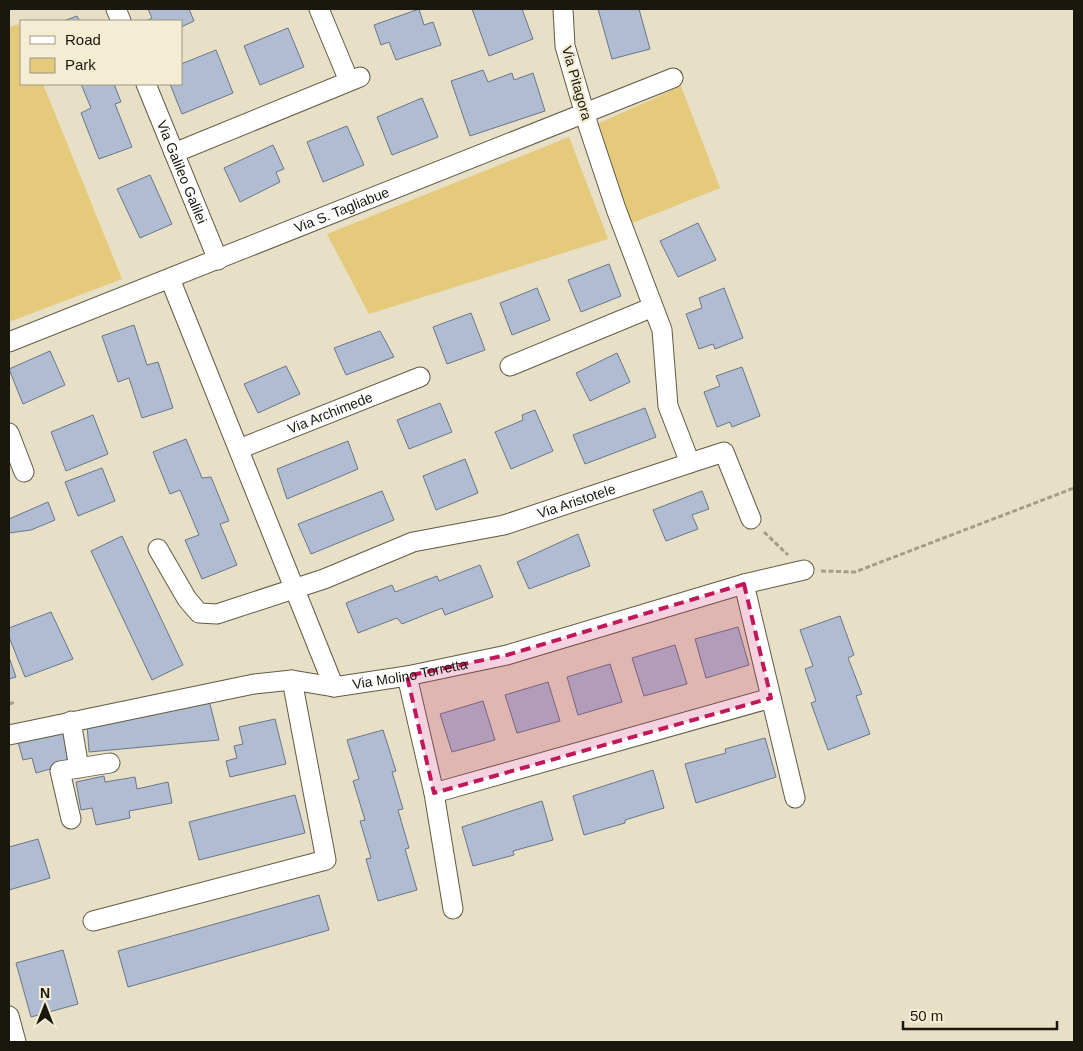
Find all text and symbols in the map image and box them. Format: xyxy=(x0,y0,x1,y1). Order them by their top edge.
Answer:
legend xyxy=(20,20,182,85)
text: Road xyxy=(65,31,101,48)
street label: Via Pitagora xyxy=(559,44,595,122)
text: Park xyxy=(65,56,96,73)
street label: Via Galileo Galilei xyxy=(154,118,210,226)
street label: Via S. Tagliabue xyxy=(292,184,392,236)
street label: Via Archimede xyxy=(285,389,375,437)
street label: Via Aristotele xyxy=(535,480,618,521)
street label: Via Molino Torretta xyxy=(351,656,469,692)
north arrow xyxy=(20,981,70,1031)
text: N xyxy=(40,985,50,1001)
scale bar xyxy=(903,998,1057,1030)
text: 50 m xyxy=(910,1007,943,1024)

